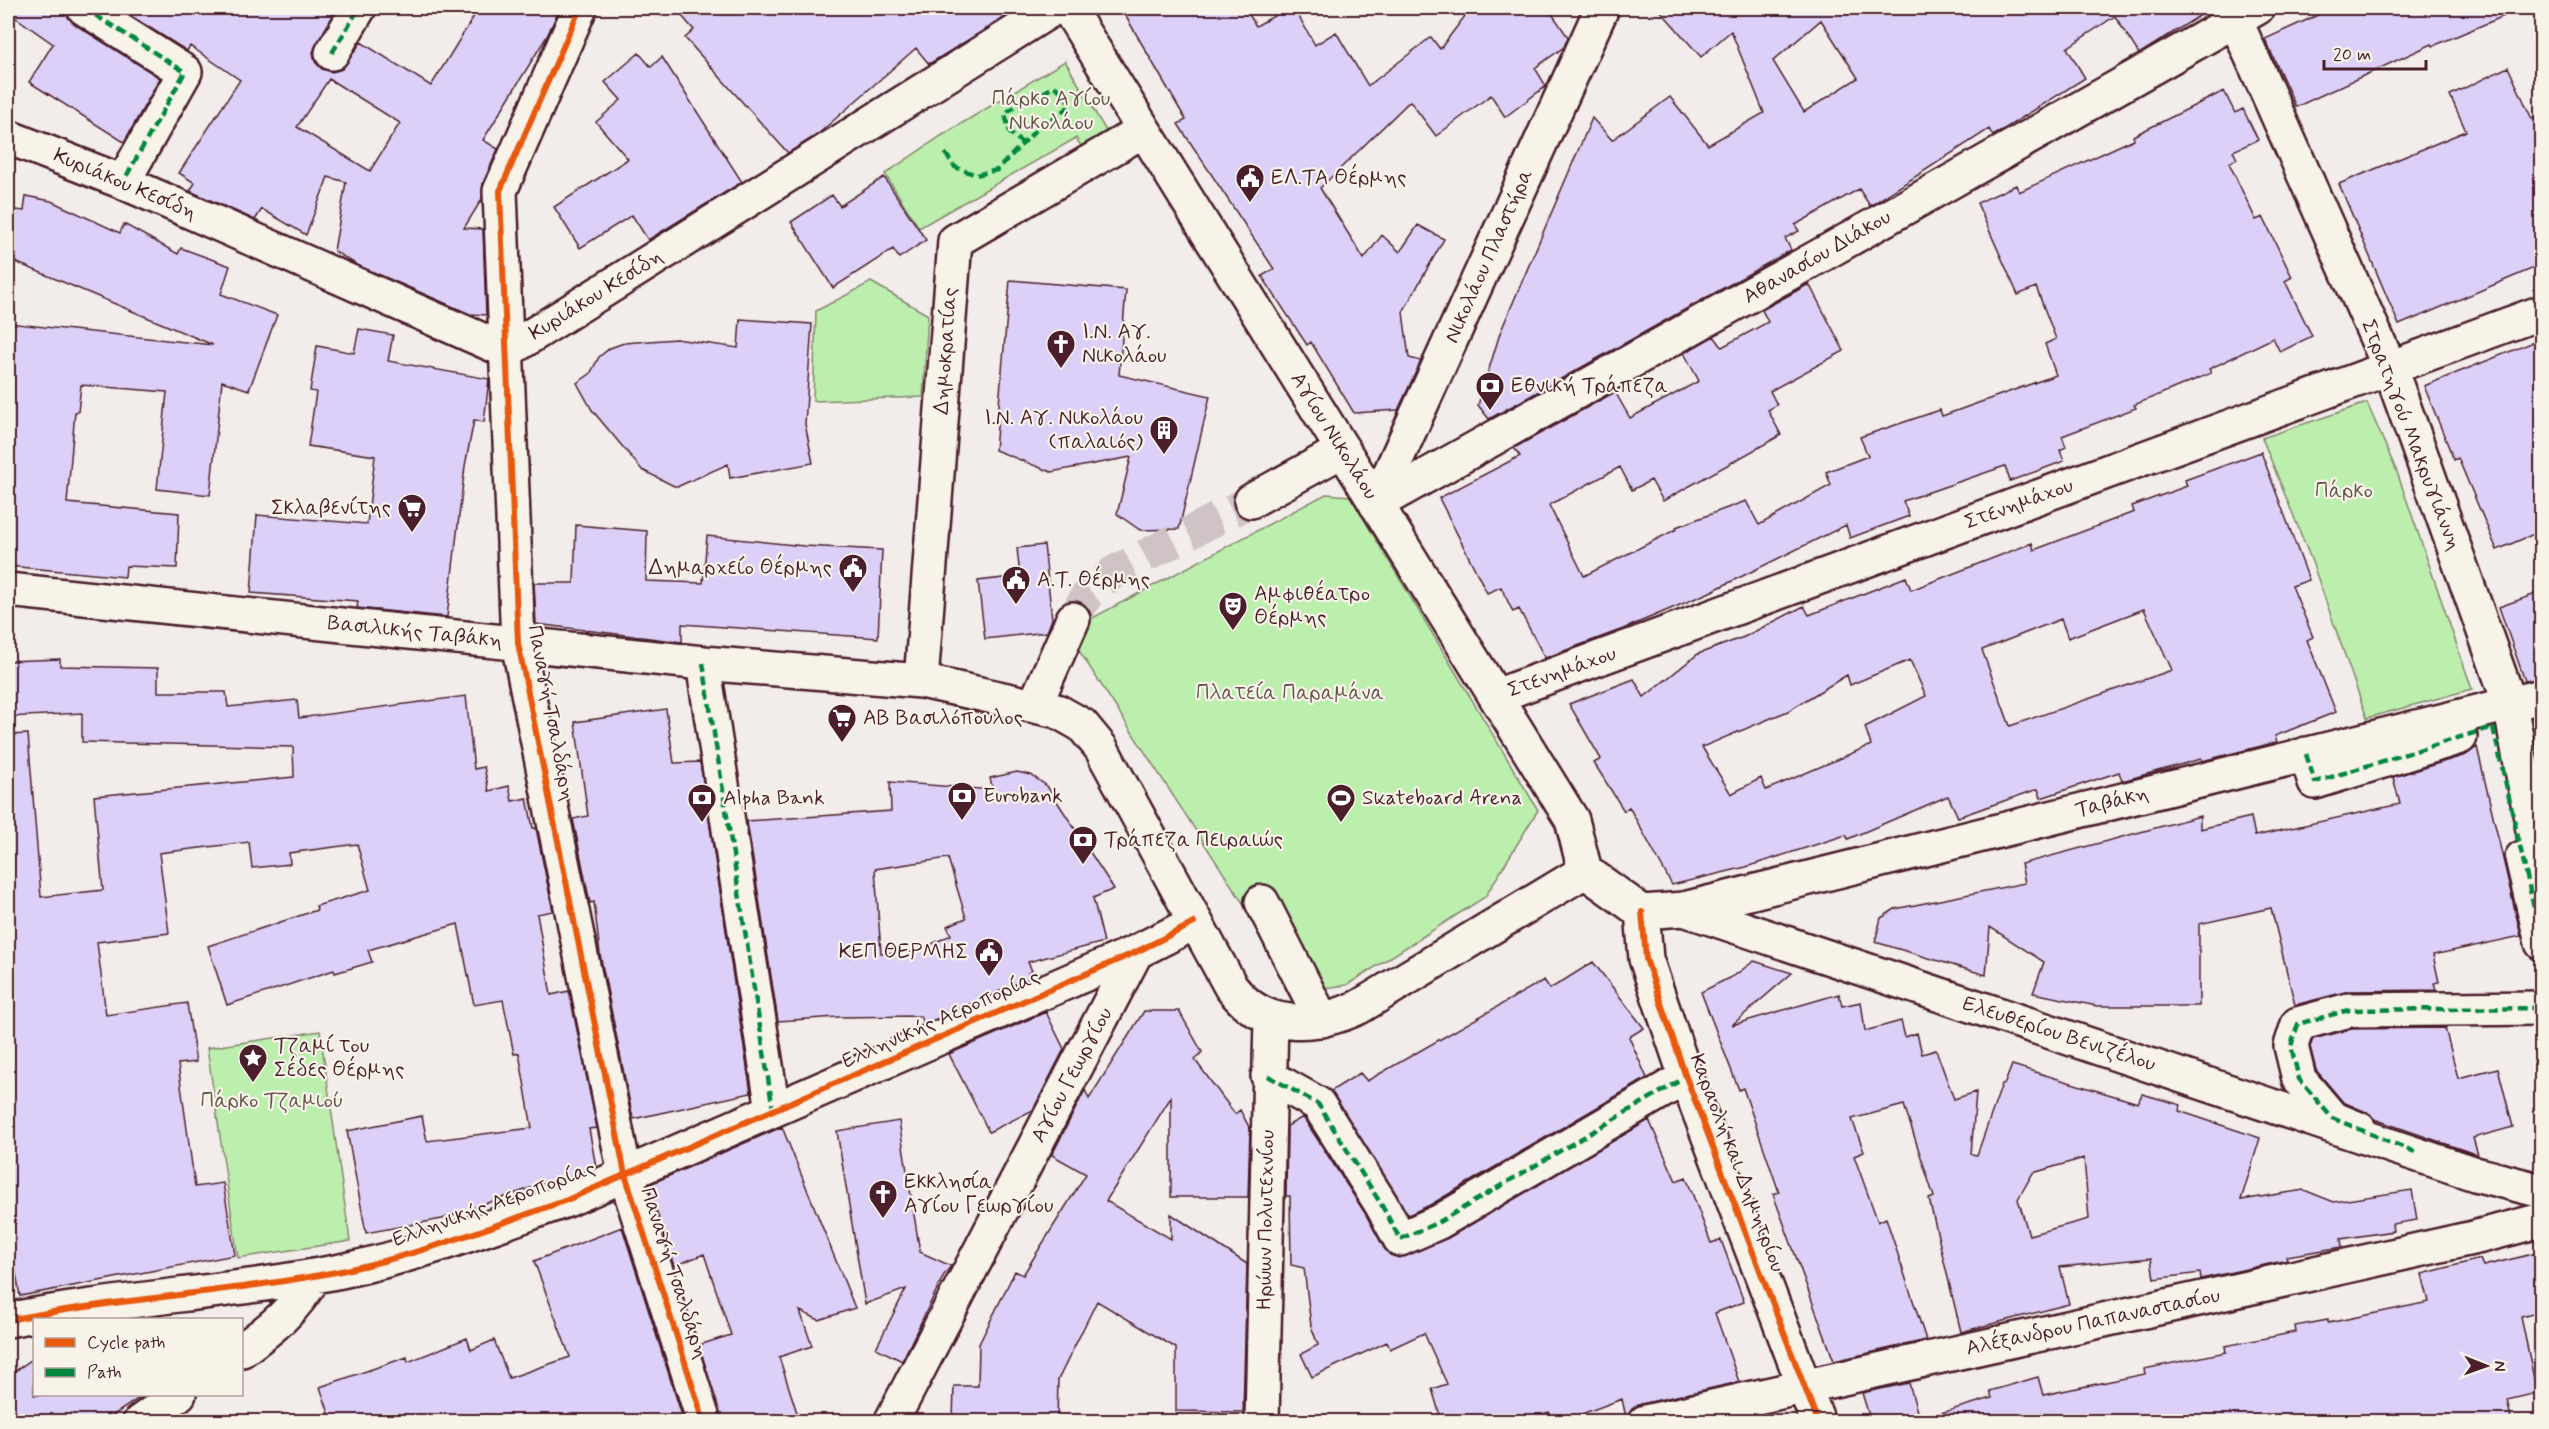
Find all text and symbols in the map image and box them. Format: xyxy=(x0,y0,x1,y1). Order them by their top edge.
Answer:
scale bar xyxy=(2324,33,2426,71)
text: 20 m xyxy=(2333,43,2371,67)
park label: Πάρκο Αγίου Νικολάου xyxy=(992,85,1110,137)
street label: Κυριάκου Κεσίδη xyxy=(49,141,201,227)
public building icon: ΕΛ.ΤΑ Θέρμης xyxy=(1234,162,1266,204)
place label: ΕΛ.ΤΑ Θέρμης xyxy=(1271,163,1406,192)
street label: Νικολάου Πλαστήρα xyxy=(1438,164,1540,348)
street label: Αθανασίου Διάκου xyxy=(1738,203,1896,311)
street label: Κυριάκου Κεσίδη xyxy=(524,243,668,347)
street label: Δημοκρατίας xyxy=(928,286,964,416)
street label: Στρατηγού Μακρυγιάννη xyxy=(2354,316,2468,554)
place label: Ι.Ν. Αγ. Νικολάου xyxy=(1082,318,1167,370)
church icon: Ι.Ν. Αγ. Νικολάου xyxy=(1045,328,1077,370)
street label: Αγίου Νικολάου xyxy=(1284,367,1384,505)
bank icon: Εθνική Τράπεζα xyxy=(1474,370,1506,412)
place label: Εθνική Τράπεζα xyxy=(1511,372,1668,400)
place label: Ι.Ν. Αγ. Νικολάου (παλαιός) xyxy=(984,404,1144,456)
building icon: Ι.Ν. Αγ. Νικολάου (παλαιός) xyxy=(1148,414,1180,456)
street label: Στενημάχου xyxy=(1961,471,2077,537)
park label: Πάρκο xyxy=(2315,477,2373,505)
supermarket icon: Σκλαβενίτης xyxy=(396,492,428,534)
place label: Σκλαβενίτης xyxy=(271,494,391,522)
public building icon: Δημαρχείο Θέρμης xyxy=(837,552,869,594)
place label: Δημαρχείο Θέρμης xyxy=(649,553,832,582)
public building icon: Α.Τ. Θέρμης xyxy=(1000,564,1032,606)
place label: Α.Τ. Θέρμης xyxy=(1037,565,1150,594)
place label: Αμφιθέατρο Θέρμης xyxy=(1254,579,1370,632)
theatre icon: Αμφιθέατρο Θέρμης xyxy=(1217,590,1249,632)
street label: Βασιλικής Ταβάκη xyxy=(326,609,504,655)
street label: Παναγή Τσαλδάρη xyxy=(520,623,582,803)
street label: Στενημάχου xyxy=(1504,639,1620,705)
park label: Πλατεία Παραμάνα xyxy=(1196,679,1384,707)
supermarket icon: ΑΒ Βασιλόπουλος xyxy=(826,702,858,744)
place label: ΑΒ Βασιλόπουλος xyxy=(863,704,1023,732)
street label: Ταβάκη xyxy=(2072,779,2152,825)
bank icon: Eurobank xyxy=(946,780,978,822)
bank icon: Alpha Bank xyxy=(686,782,718,824)
place label: Eurobank xyxy=(983,782,1063,810)
sports icon: Skateboard Arena xyxy=(1325,782,1357,824)
place label: Alpha Bank xyxy=(723,784,825,812)
place label: Skateboard Arena xyxy=(1362,784,1522,812)
bank icon: Τράπεζα Πειραιώς xyxy=(1067,824,1099,866)
place label: Τράπεζα Πειραιώς xyxy=(1104,826,1283,854)
public building icon: ΚΕΠ ΘΕΡΜΗΣ xyxy=(973,936,1005,978)
place label: ΚΕΠ ΘΕΡΜΗΣ xyxy=(839,938,968,966)
street label: Ελληνικής Αεροπορίας xyxy=(837,963,1045,1075)
street label: Ελευθερίου Βενιζέλου xyxy=(1959,989,2159,1078)
street label: Αγίου Γεωργίου xyxy=(1025,1002,1119,1148)
place label: Τζαμί του Σέδες Θέρμης xyxy=(274,1032,404,1084)
place icon: Τζαμί του Σέδες Θέρμης xyxy=(237,1042,269,1084)
street label: Καραολή και Δημητρίου xyxy=(1682,1050,1792,1276)
park label: Πάρκο Τζαμιού xyxy=(201,1087,343,1115)
street label: Ηρώων Πολυτεχνίου xyxy=(1250,1129,1282,1311)
street label: Ελληνικής Αεροπορίας xyxy=(389,1154,599,1254)
place label: Εκκλησία Αγίου Γεωργίου xyxy=(904,1168,1053,1220)
church icon: Εκκλησία Αγίου Γεωργίου xyxy=(867,1178,899,1220)
street label: Παναγή Τσαλδάρη xyxy=(633,1184,715,1362)
street label: Αλέξανδρου Παπαναστασίου xyxy=(1963,1280,2223,1363)
legend xyxy=(33,1318,243,1396)
text: Cycle path xyxy=(87,1331,165,1355)
north arrow xyxy=(2456,1336,2516,1396)
text: Path xyxy=(87,1361,122,1385)
text: N xyxy=(2489,1361,2510,1372)

